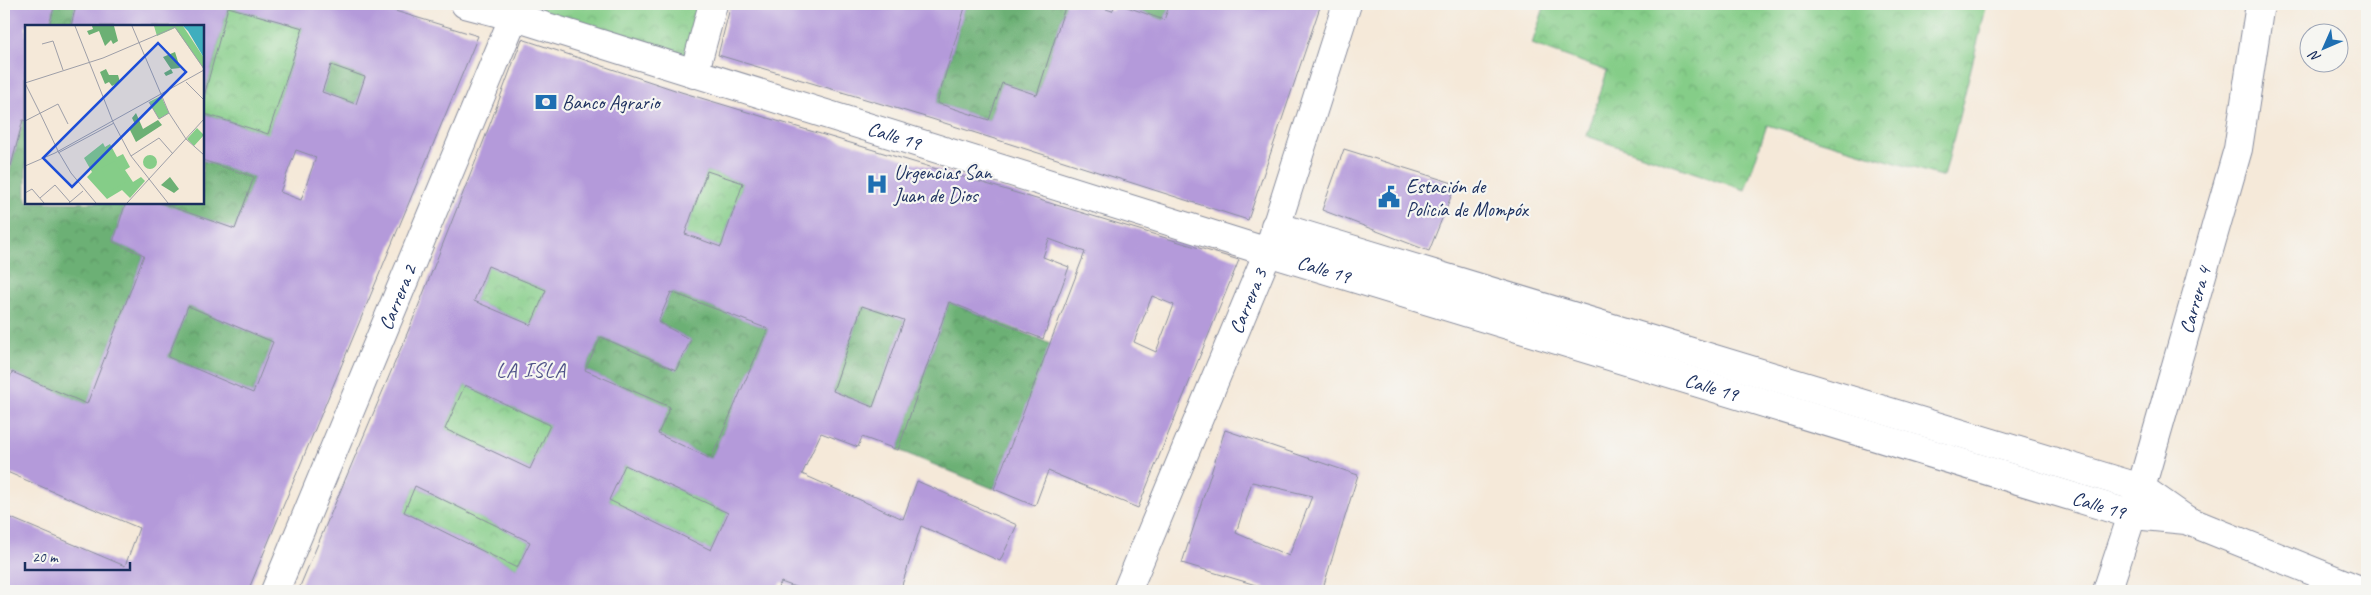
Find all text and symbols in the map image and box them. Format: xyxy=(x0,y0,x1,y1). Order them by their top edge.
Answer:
north arrow xyxy=(2298,22,2348,72)
inset map xyxy=(25,25,204,204)
text: N xyxy=(2304,46,2324,66)
bank icon: Banco Agrario xyxy=(533,89,559,115)
place label: Banco Agrario xyxy=(562,90,662,115)
street label: Calle 19 xyxy=(865,115,926,156)
place label: Urgencias San Juan de Dios xyxy=(893,160,993,208)
hospital icon: Urgencias San Juan de Dios xyxy=(864,171,890,197)
place label: Estación de Policía de Mompóx xyxy=(1406,174,1530,222)
public building icon: Estación de Policía de Mompóx xyxy=(1376,184,1402,210)
street label: Calle 19 xyxy=(1294,249,1356,289)
street label: Carrera 2 xyxy=(372,259,422,334)
street label: Carrera 4 xyxy=(2173,262,2217,336)
street label: Carrera 3 xyxy=(1223,263,1273,337)
district label: LA ISLA xyxy=(496,357,566,383)
street label: Calle 19 xyxy=(1682,367,1743,407)
street label: Calle 19 xyxy=(2069,485,2130,525)
scale bar xyxy=(25,540,130,572)
text: 20 m xyxy=(32,548,59,567)

